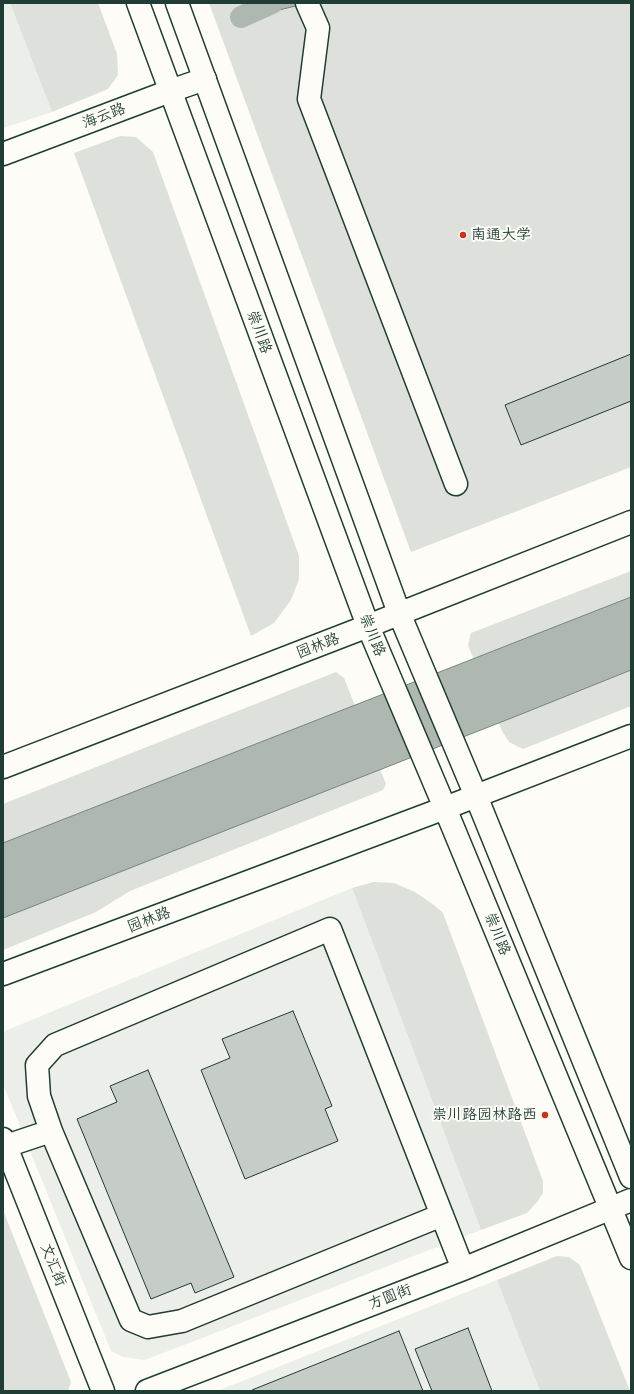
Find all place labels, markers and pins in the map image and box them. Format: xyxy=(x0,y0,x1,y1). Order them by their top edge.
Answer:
place label: 南通大学 xyxy=(471,226,531,244)
marker: 南通大学 xyxy=(458,230,468,240)
place label: 崇川路园林路西 xyxy=(432,1106,537,1124)
marker: 崇川路园林路西 xyxy=(540,1110,550,1120)

